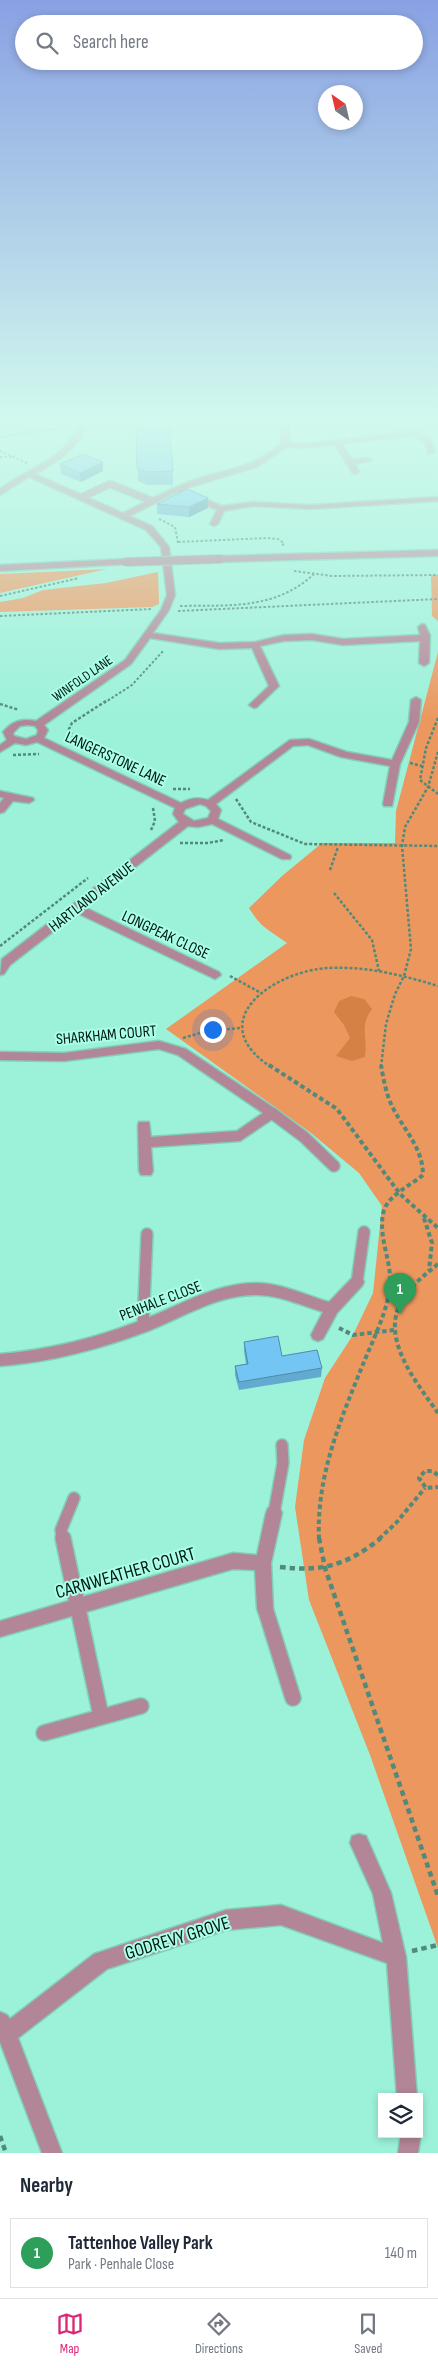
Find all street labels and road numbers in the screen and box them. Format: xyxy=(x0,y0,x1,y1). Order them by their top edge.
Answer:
street label: WINFOLD LANE xyxy=(49,651,116,705)
street label: LANGERSTONE LANE xyxy=(62,728,169,791)
street label: HARTLAND AVENUE xyxy=(45,858,138,936)
street label: LONGPEAK CLOSE xyxy=(119,907,212,964)
street label: SHARKHAM COURT xyxy=(55,1022,158,1049)
street label: PENHALE CLOSE xyxy=(117,1277,204,1326)
street label: CARNWEATHER COURT xyxy=(53,1542,198,1604)
street label: GODREVY GROVE xyxy=(122,1912,233,1965)

